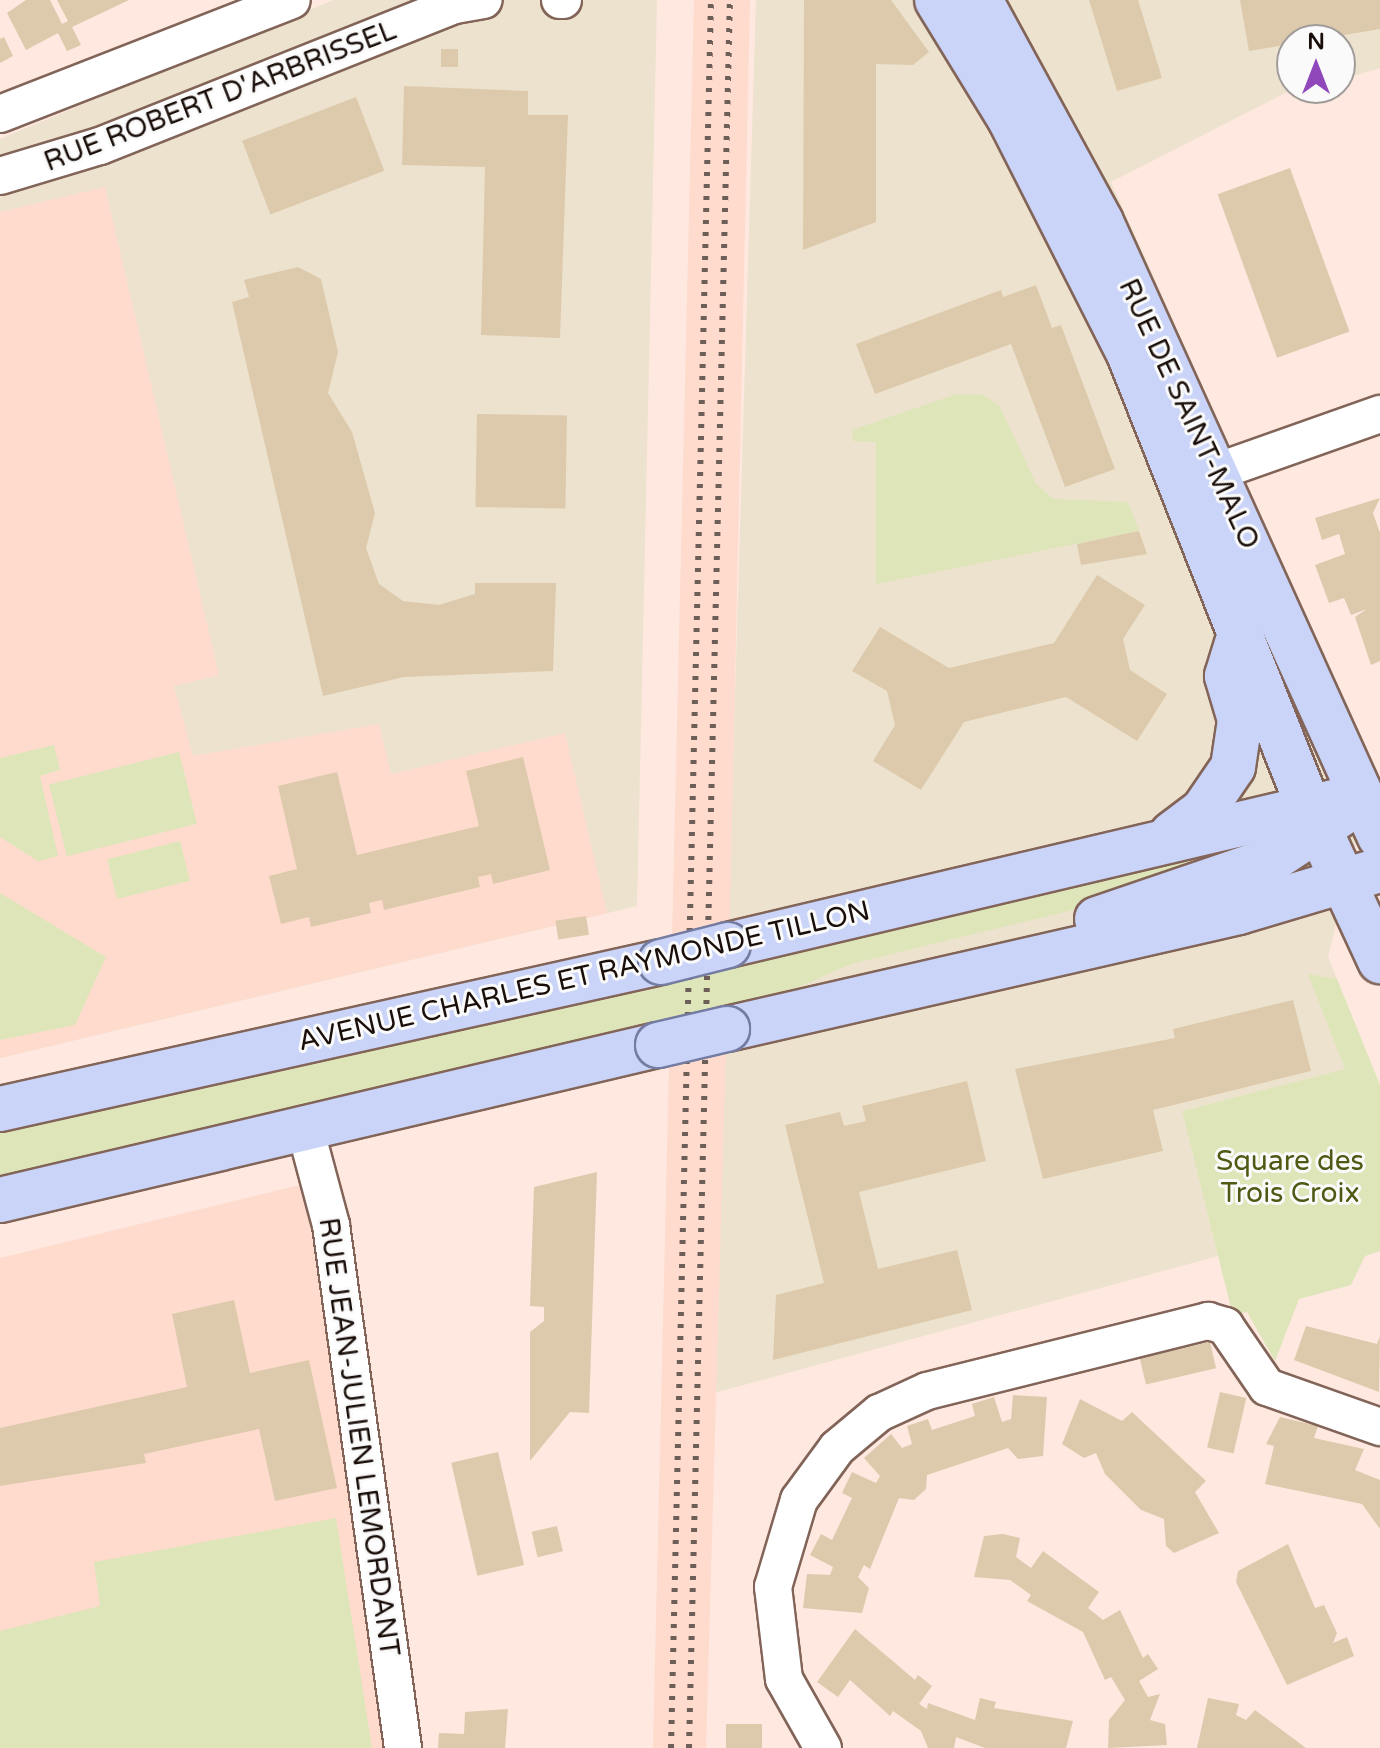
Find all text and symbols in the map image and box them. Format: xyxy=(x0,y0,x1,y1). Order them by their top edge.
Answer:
street label: RUE ROBERT D'ARBRISSEL xyxy=(39,13,401,179)
north arrow xyxy=(1276,24,1356,104)
text: N xyxy=(1307,29,1325,55)
street label: RUE DE SAINT-MALO xyxy=(1112,273,1266,555)
street label: AVENUE CHARLES ET RAYMONDE TILLON xyxy=(295,894,873,1058)
park label: Square des Trois Croix xyxy=(1216,1144,1364,1210)
street label: RUE JEAN-JULIEN LEMORDANT xyxy=(312,1215,406,1659)

